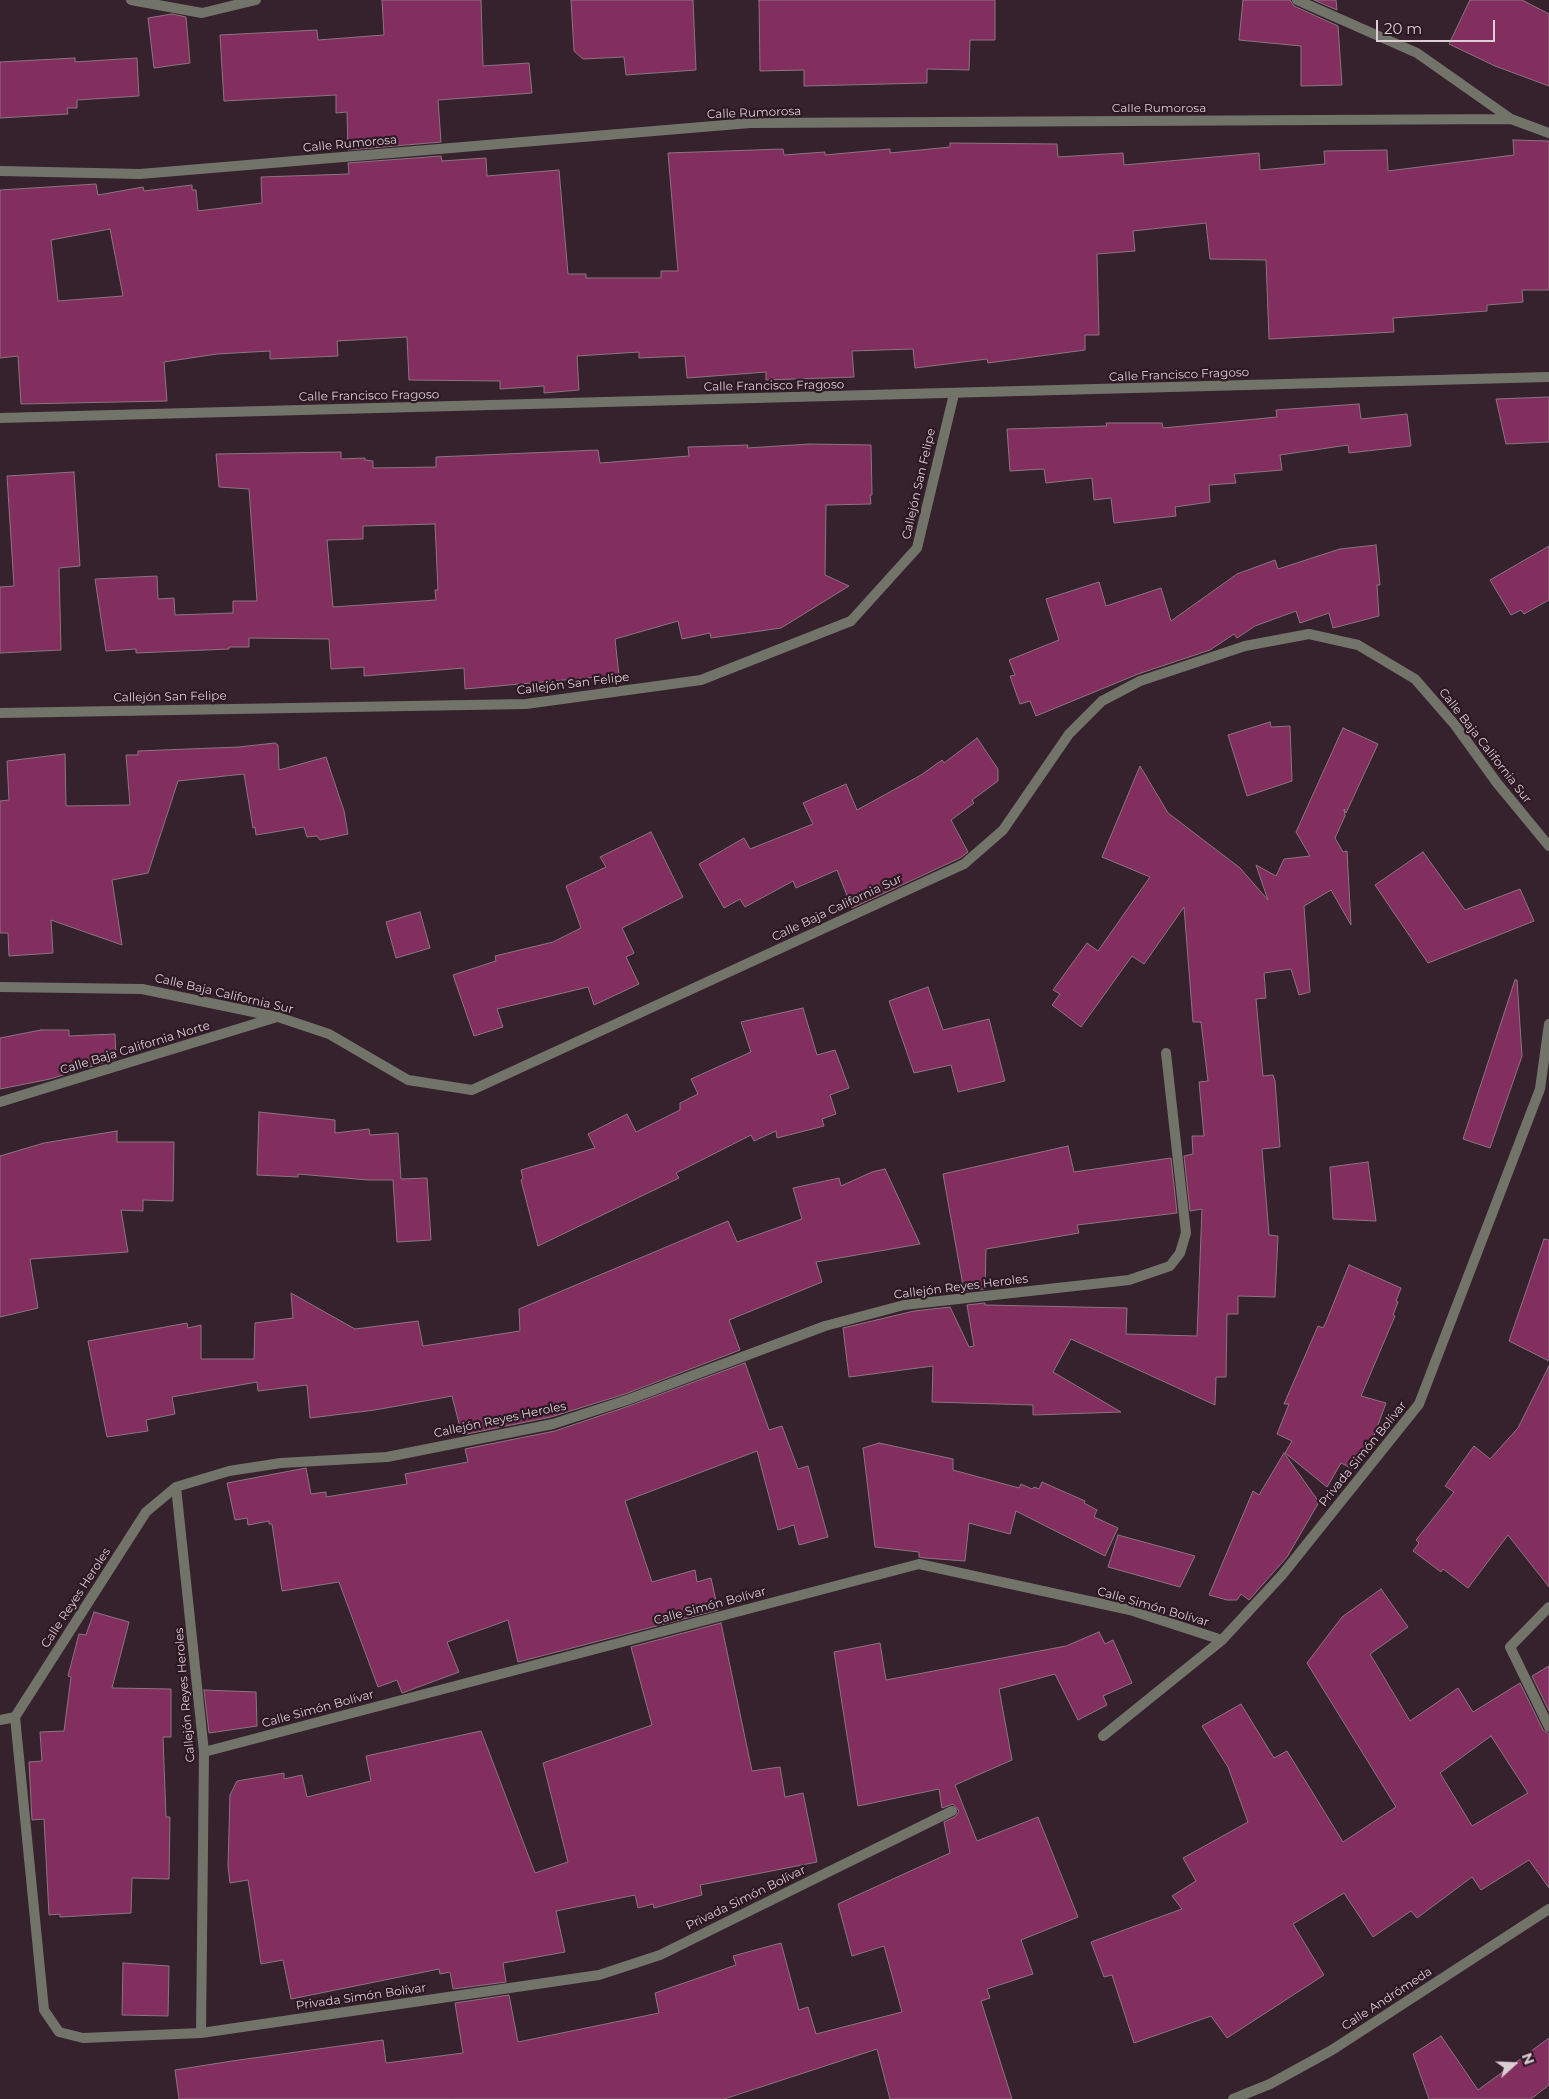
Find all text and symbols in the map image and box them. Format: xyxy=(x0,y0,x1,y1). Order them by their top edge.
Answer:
scale bar xyxy=(1379,10,1498,42)
text: 20 m xyxy=(1384,19,1422,38)
street label: Calle Rumorosa xyxy=(1112,101,1206,115)
street label: Calle Rumorosa xyxy=(707,104,801,122)
street label: Calle Rumorosa xyxy=(302,133,398,155)
street label: Calle Francisco Fragoso xyxy=(1109,365,1249,385)
street label: Calle Francisco Fragoso xyxy=(704,378,844,394)
street label: Calle Francisco Fragoso xyxy=(299,388,439,404)
street label: Callejón San Felipe xyxy=(899,427,939,541)
street label: Callejón San Felipe xyxy=(516,670,630,698)
street label: Calle Baja California Sur xyxy=(1436,686,1534,806)
street label: Callejón San Felipe xyxy=(113,689,227,705)
street label: Calle Baja California Sur xyxy=(770,871,904,945)
street label: Calle Baja California Sur xyxy=(153,971,295,1017)
street label: Calle Baja California Norte xyxy=(58,1018,212,1078)
street label: Callejón Reyes Heroles xyxy=(893,1272,1029,1302)
street label: Privada Simón Bolívar xyxy=(1316,1398,1410,1510)
street label: Callejón Reyes Heroles xyxy=(432,1399,568,1441)
street label: Calle Reyes Heroles xyxy=(38,1545,114,1651)
street label: Calle Simón Bolívar xyxy=(652,1584,768,1628)
street label: Calle Simón Bolívar xyxy=(1095,1584,1211,1630)
street label: Callejón Reyes Heroles xyxy=(172,1627,198,1763)
street label: Calle Simón Bolívar xyxy=(260,1687,376,1731)
street label: Privada Simón Bolívar xyxy=(684,1863,808,1933)
street label: Calle Andrómeda xyxy=(1339,1964,1435,2034)
street label: Privada Simón Bolívar xyxy=(295,1981,427,2013)
north arrow xyxy=(1489,2039,1539,2089)
text: N xyxy=(1518,2050,1538,2067)

